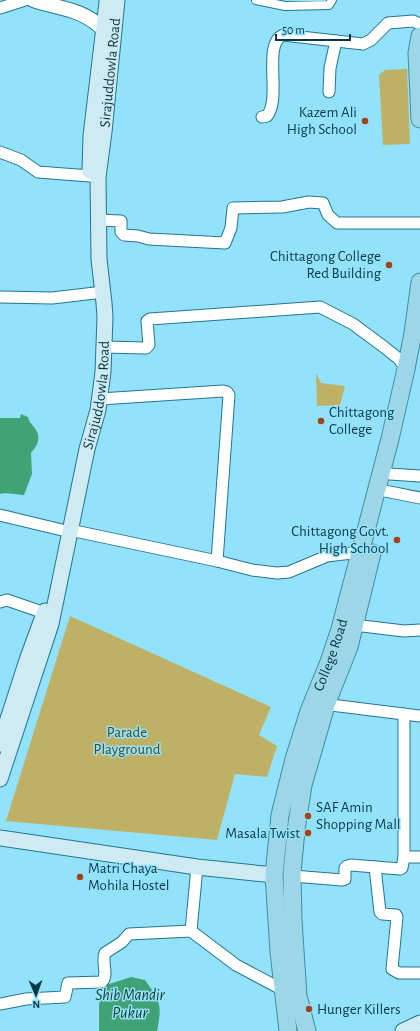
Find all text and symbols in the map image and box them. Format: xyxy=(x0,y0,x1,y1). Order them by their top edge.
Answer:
scale bar xyxy=(276,16,350,42)
street label: Sirajuddowla Road xyxy=(97,17,123,128)
text: 50 m xyxy=(282,24,305,36)
place label: Kazem Ali High School xyxy=(287,105,357,137)
marker: Kazem Ali High School xyxy=(360,116,370,126)
place label: Chittagong College Red Building xyxy=(270,249,382,281)
marker: Chittagong College Red Building xyxy=(384,260,394,270)
street label: Sirajuddowla Road xyxy=(80,340,112,451)
place label: Chittagong College xyxy=(329,405,395,437)
marker: Chittagong College xyxy=(316,416,326,426)
place label: Chittagong Govt. High School xyxy=(291,524,389,556)
marker: Chittagong Govt. High School xyxy=(392,535,402,545)
street label: College Road xyxy=(310,617,350,693)
park label: Parade Playground xyxy=(94,725,161,757)
place label: SAF Amin Shopping Mall xyxy=(316,800,401,832)
marker: SAF Amin Shopping Mall xyxy=(303,811,313,821)
place label: Masala Twist xyxy=(225,826,300,841)
marker: Masala Twist xyxy=(303,828,313,838)
place label: Matri Chaya Mohila Hostel xyxy=(88,861,170,893)
marker: Matri Chaya Mohila Hostel xyxy=(75,872,85,882)
north arrow xyxy=(16,975,56,1015)
water label: Shib Mandir Pukur xyxy=(95,987,166,1021)
text: N xyxy=(32,999,40,1010)
place label: Hunger Killers xyxy=(317,1002,400,1017)
marker: Hunger Killers xyxy=(304,1004,314,1014)

